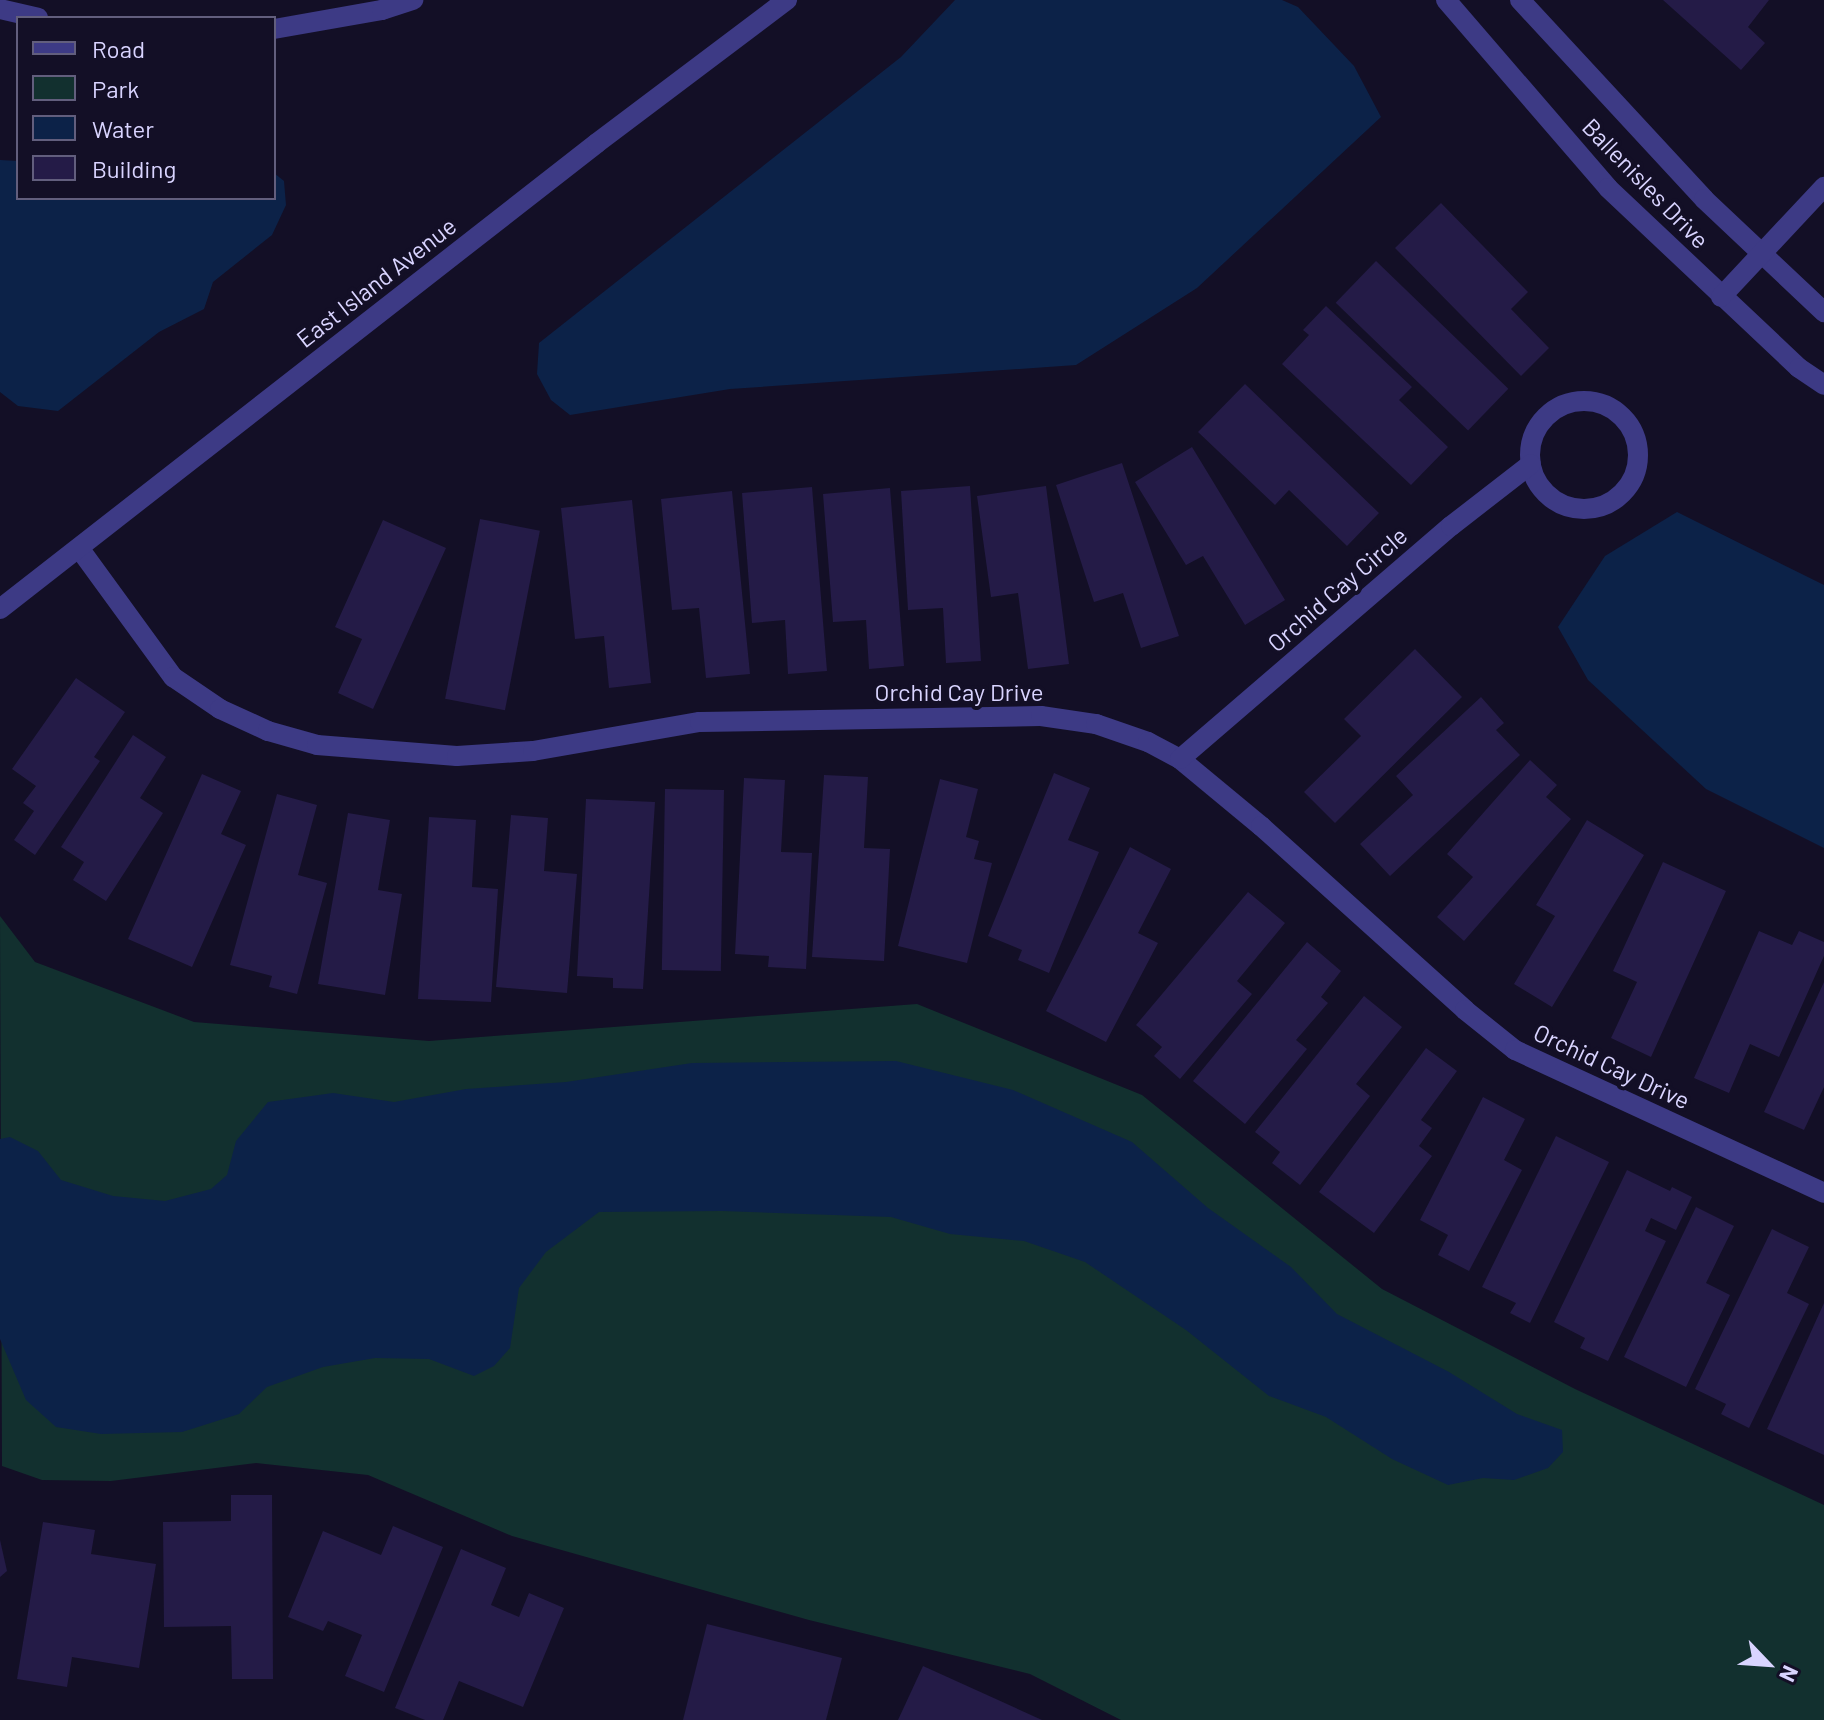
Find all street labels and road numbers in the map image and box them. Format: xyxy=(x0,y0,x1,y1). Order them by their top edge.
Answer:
street label: Ballenisles Drive xyxy=(1577,112,1715,254)
street label: East Island Avenue xyxy=(291,211,461,353)
street label: Orchid Cay Circle xyxy=(1261,521,1413,657)
street label: Orchid Cay Drive xyxy=(875,678,1043,706)
street label: Orchid Cay Drive xyxy=(1529,1017,1695,1115)

